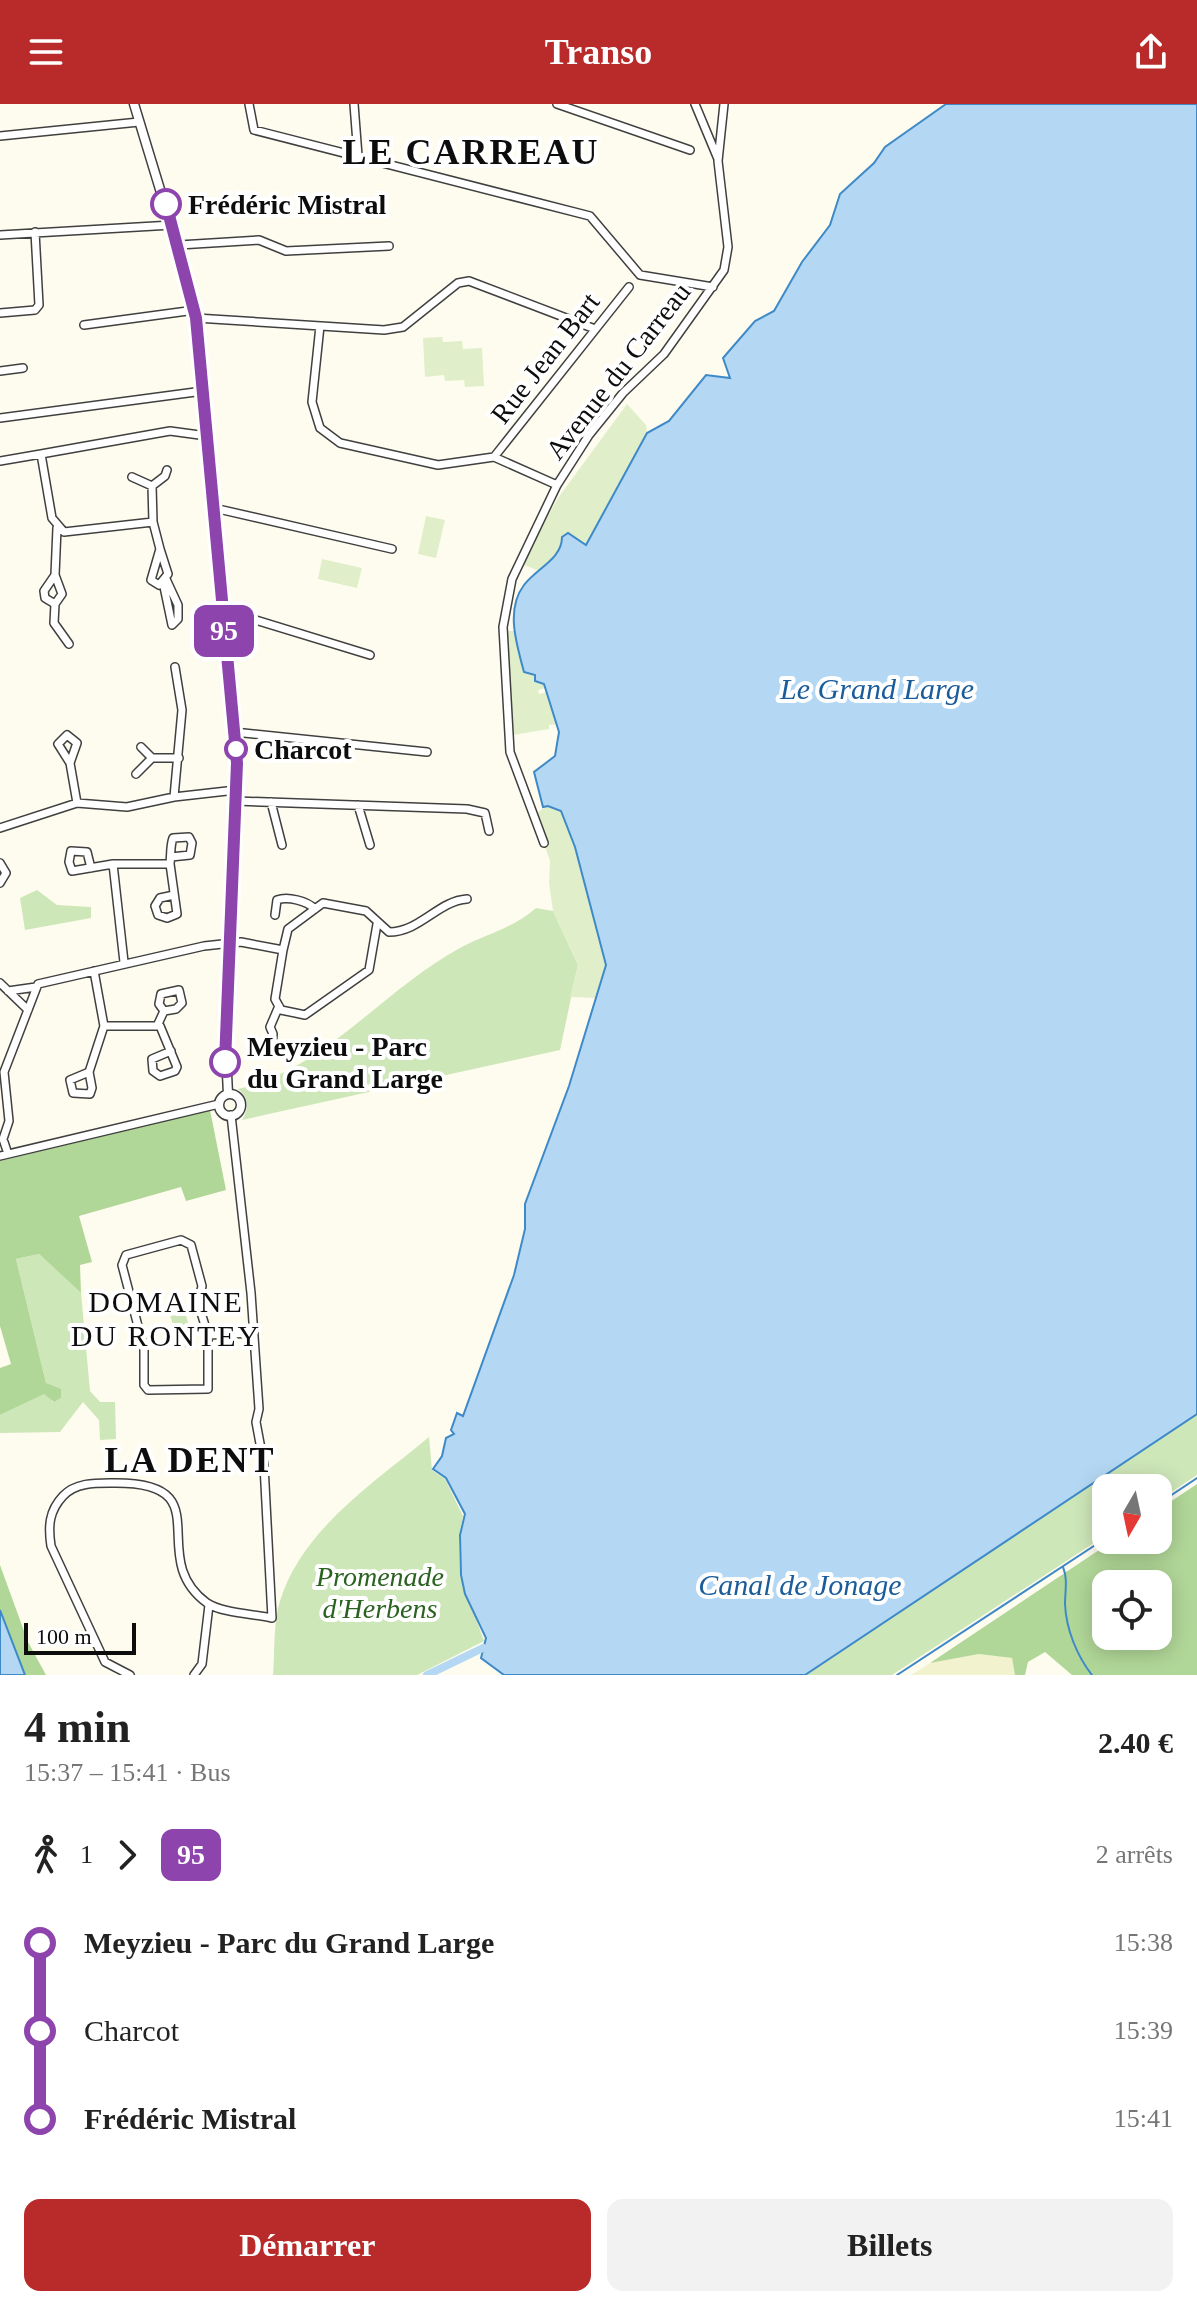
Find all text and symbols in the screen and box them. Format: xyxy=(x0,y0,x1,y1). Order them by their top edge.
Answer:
icon: menu xyxy=(24,30,68,74)
icon: share xyxy=(1129,30,1173,74)
text: Transo xyxy=(545,32,652,72)
district label: LE CARREAU xyxy=(342,132,600,172)
marker: Frédéric Mistral xyxy=(151,189,181,219)
place label: Frédéric Mistral xyxy=(188,189,386,220)
street label: Avenue du Carreau xyxy=(539,277,697,465)
street label: Rue Jean Bart xyxy=(484,286,606,429)
line badge: 95 xyxy=(188,605,260,657)
text: 95 xyxy=(210,615,238,646)
water label: Le Grand Large xyxy=(779,672,974,705)
place label: Charcot xyxy=(254,734,352,765)
marker: Charcot xyxy=(225,738,247,760)
place label: Meyzieu - Parc du Grand Large xyxy=(247,1031,443,1094)
marker: Meyzieu - Parc du Grand Large xyxy=(210,1047,240,1077)
district label: DOMAINE DU RONTEY xyxy=(71,1285,261,1352)
district label: LA DENT xyxy=(104,1440,276,1480)
north arrow xyxy=(1092,1474,1172,1554)
map controls xyxy=(1092,1474,1172,1650)
park label: Promenade d'Herbens xyxy=(315,1561,444,1624)
water label: Canal de Jonage xyxy=(698,1568,902,1601)
button: locate xyxy=(1092,1570,1172,1650)
scale bar xyxy=(24,1619,136,1655)
text: 100 m xyxy=(36,1624,92,1649)
text: 4 min xyxy=(24,1703,130,1752)
text: 2.40 € xyxy=(1098,1726,1173,1759)
text: 15:37 – 15:41 · Bus xyxy=(24,1758,231,1787)
icon: walk xyxy=(24,1833,68,1877)
icon: forward xyxy=(105,1833,149,1877)
text: 95 xyxy=(177,1839,205,1870)
text: 1 xyxy=(80,1840,93,1869)
text: 2 arrêts xyxy=(1096,1840,1173,1869)
text: Meyzieu - Parc du Grand Large xyxy=(84,1926,494,1959)
text: 15:38 xyxy=(1114,1928,1173,1957)
text: Charcot xyxy=(84,2014,179,2047)
text: 15:39 xyxy=(1114,2016,1173,2045)
text: Frédéric Mistral xyxy=(84,2102,296,2135)
text: 15:41 xyxy=(1114,2104,1173,2133)
button: Démarrer xyxy=(24,2199,591,2291)
button: Billets xyxy=(607,2199,1173,2291)

